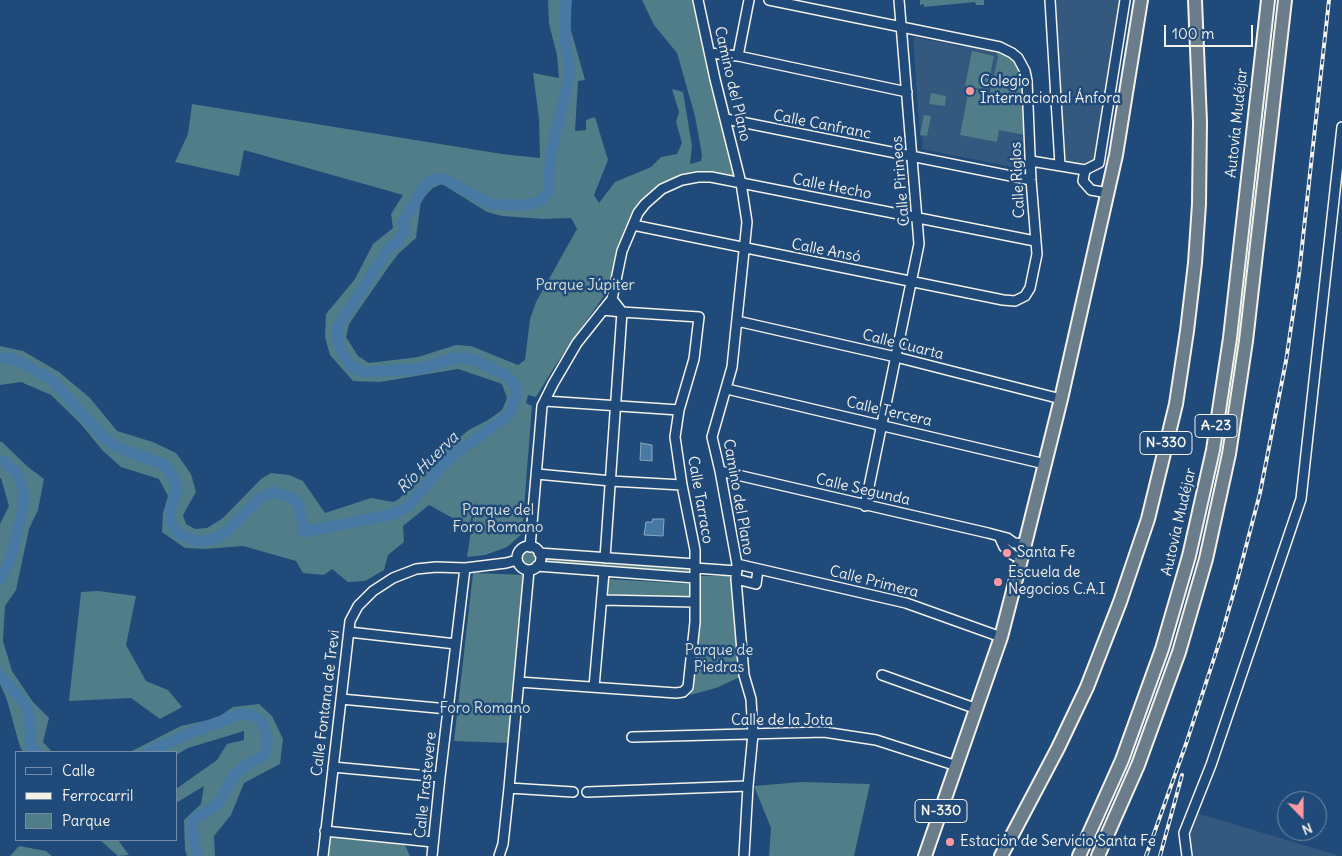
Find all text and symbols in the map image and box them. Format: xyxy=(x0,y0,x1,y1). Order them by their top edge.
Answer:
scale bar xyxy=(1167,15,1256,47)
text: 100 m xyxy=(1172,24,1214,43)
street label: Camino del Plano xyxy=(710,25,754,143)
street label: Autovía Mudéjar xyxy=(1222,67,1252,179)
place label: Colegio Internacional Ánfora xyxy=(980,73,1121,108)
marker: Colegio Internacional Ánfora xyxy=(964,85,976,97)
street label: Calle Canfranc xyxy=(772,107,872,143)
street label: Calle Pirineos xyxy=(888,135,914,227)
street label: Calle Riglos xyxy=(1007,141,1029,219)
street label: Calle Hecho xyxy=(791,171,873,203)
street label: Calle Ansó xyxy=(790,235,862,267)
park label: Parque Júpiter xyxy=(535,277,635,295)
street label: Calle Cuarta xyxy=(860,326,946,364)
street label: Calle Tercera xyxy=(844,393,934,431)
road number: A-23 xyxy=(1195,414,1237,438)
water label: Río Huerva xyxy=(393,428,463,498)
road number: N-330 xyxy=(1140,432,1192,454)
street label: Camino del Plano xyxy=(719,438,757,556)
street label: Calle Tarraco xyxy=(683,455,717,545)
street label: Autovía Mudéjar xyxy=(1158,466,1200,578)
street label: Calle Segunda xyxy=(814,470,912,510)
park label: Parque del Foro Romano xyxy=(453,502,543,537)
place label: Santa Fe xyxy=(1017,544,1075,562)
marker: Santa Fe xyxy=(1001,547,1013,559)
street label: Calle Primera xyxy=(828,562,920,602)
place label: Escuela de Negocios C.A.I xyxy=(1008,564,1105,599)
marker: Escuela de Negocios C.A.I xyxy=(992,576,1004,588)
street label: Calle Fontana de Trevi xyxy=(308,629,344,777)
park label: Parque de Piedras xyxy=(685,642,753,677)
park label: Foro Romano xyxy=(440,700,530,718)
street label: Calle de la Jota xyxy=(731,712,833,730)
street label: Calle Trastevere xyxy=(411,731,441,839)
legend xyxy=(15,751,178,841)
text: Calle xyxy=(62,761,95,780)
text: Ferrocarril xyxy=(62,786,133,805)
north arrow xyxy=(1277,791,1327,841)
road number: N-330 xyxy=(915,799,967,822)
text: Parque xyxy=(62,811,110,830)
text: N xyxy=(1299,819,1315,839)
place label: Estación de Servicio Santa Fe xyxy=(960,833,1156,851)
marker: Estación de Servicio Santa Fe xyxy=(944,836,956,848)

